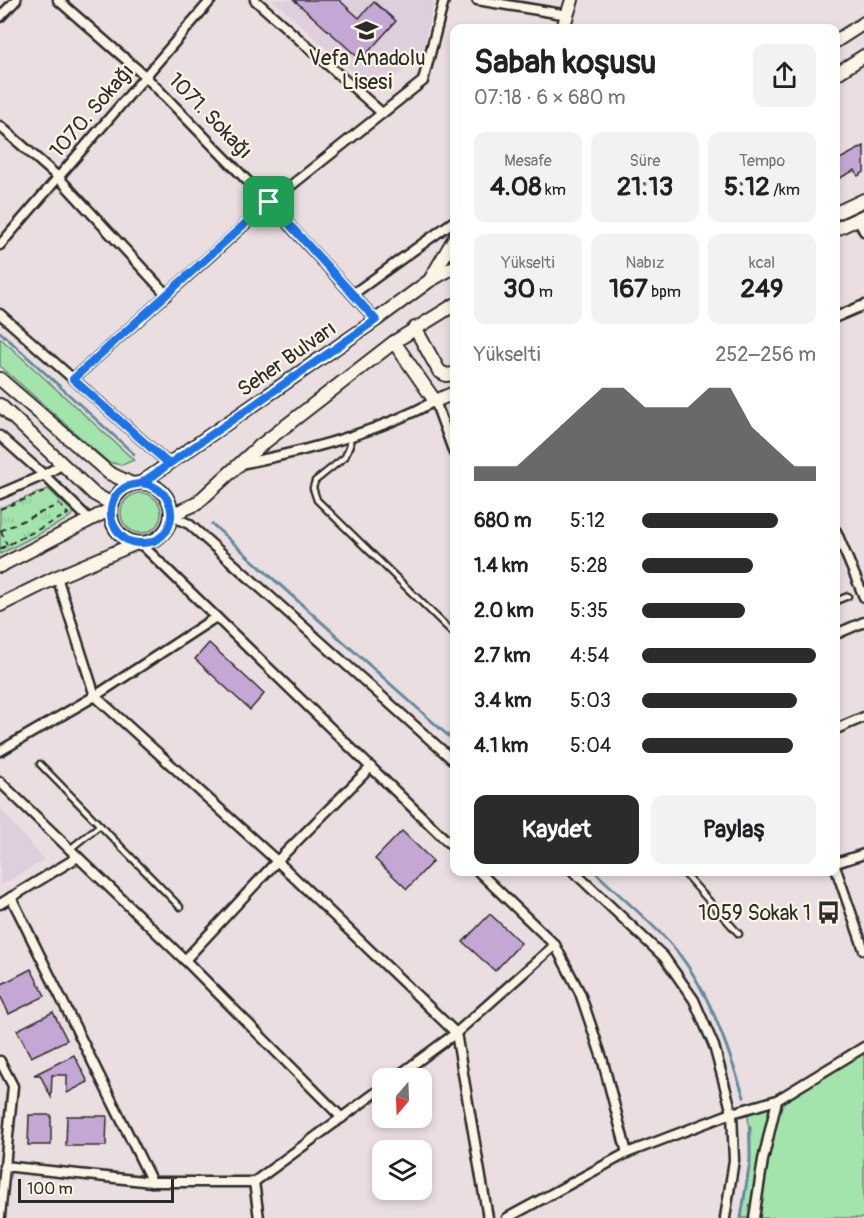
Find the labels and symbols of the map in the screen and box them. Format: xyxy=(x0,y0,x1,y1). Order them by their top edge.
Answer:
school or university icon: Vefa Anadolu Lisesi xyxy=(354,17,380,43)
place label: Vefa Anadolu Lisesi xyxy=(309,45,425,96)
street label: 1070. Sokağı xyxy=(44,58,140,164)
street label: 1071. Sokağı xyxy=(162,67,258,165)
pin xyxy=(243,176,294,227)
street label: Seher Bulvarı xyxy=(232,315,342,403)
place label: 1059 Sokak 1 xyxy=(698,900,811,927)
bus stop icon: 1059 Sokak 1 xyxy=(816,900,842,926)
north arrow xyxy=(372,1068,432,1128)
scale bar xyxy=(18,1176,174,1204)

